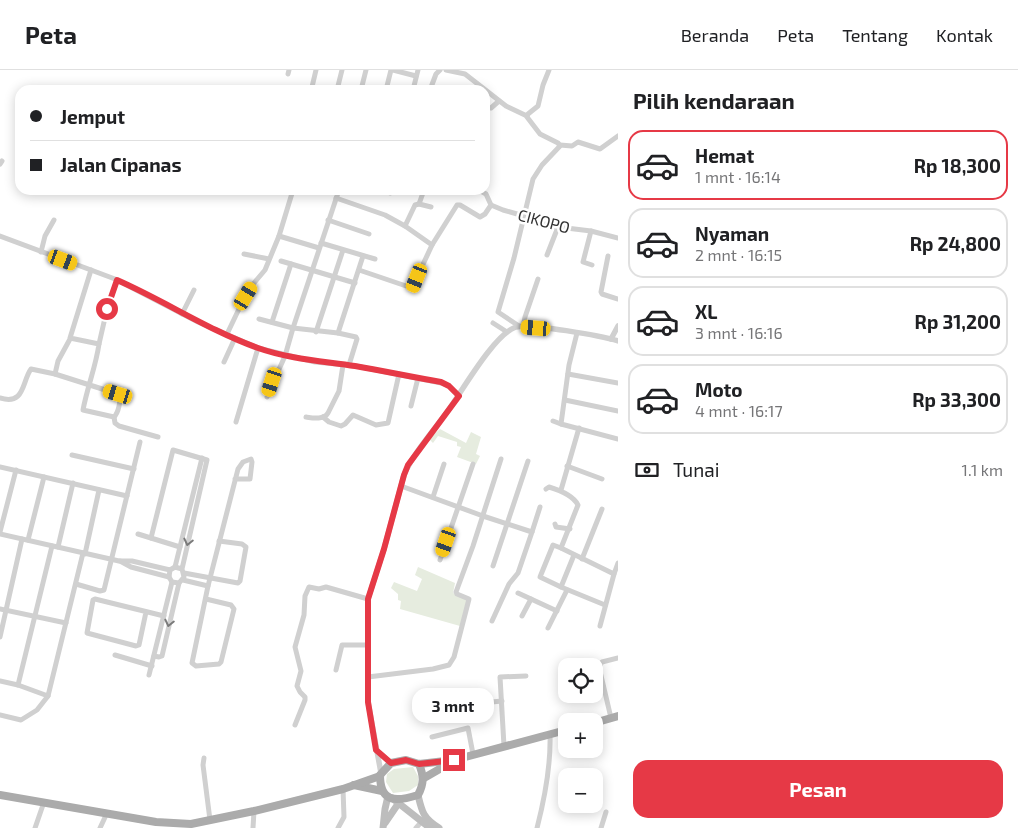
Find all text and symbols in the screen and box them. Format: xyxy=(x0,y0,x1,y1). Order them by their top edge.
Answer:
text: Peta xyxy=(25,20,77,49)
text: Beranda xyxy=(681,24,749,46)
text: Peta xyxy=(777,24,814,46)
text: Tentang xyxy=(842,24,908,46)
text: Kontak xyxy=(936,24,993,46)
text: Pilih kendaraan xyxy=(633,87,795,113)
text: Jemput xyxy=(60,105,125,128)
icon: car xyxy=(635,143,680,188)
text: Hemat xyxy=(695,144,754,167)
text: Jalan Cipanas xyxy=(60,153,181,176)
text: Rp 18,300 xyxy=(914,154,1001,177)
text: 1 mnt · 16:14 xyxy=(695,167,781,186)
street label: CIKOPO xyxy=(516,204,572,237)
icon: car xyxy=(635,221,680,266)
text: Nyaman xyxy=(695,222,769,245)
text: Rp 24,800 xyxy=(910,232,1001,255)
text: 2 mnt · 16:15 xyxy=(695,245,782,264)
car xyxy=(46,248,79,272)
car xyxy=(404,261,429,295)
car xyxy=(231,279,260,313)
route start xyxy=(96,298,118,320)
icon: car xyxy=(635,299,680,344)
text: XL xyxy=(695,300,717,323)
text: Rp 31,200 xyxy=(915,310,1001,333)
car xyxy=(520,319,551,337)
text: 3 mnt · 16:16 xyxy=(695,323,783,342)
car xyxy=(260,365,283,399)
icon: car xyxy=(635,377,680,422)
text: Moto xyxy=(695,378,743,401)
car xyxy=(101,382,134,406)
text: Rp 33,300 xyxy=(912,388,1001,411)
text: 4 mnt · 16:17 xyxy=(695,401,783,420)
icon: cash xyxy=(633,456,661,484)
text: Tunai xyxy=(673,458,719,481)
text: 1.1 km xyxy=(962,460,1003,479)
car xyxy=(434,525,457,559)
one-way arrow xyxy=(183,538,194,547)
one-way arrow xyxy=(164,619,175,628)
map controls xyxy=(558,658,603,813)
button: locate xyxy=(558,658,603,703)
callout: 3 mnt xyxy=(413,688,495,722)
text: 3 mnt xyxy=(432,696,474,715)
button: + xyxy=(558,713,603,758)
route end xyxy=(443,749,465,771)
button: Pesan xyxy=(633,760,1003,818)
button: − xyxy=(558,768,603,813)

